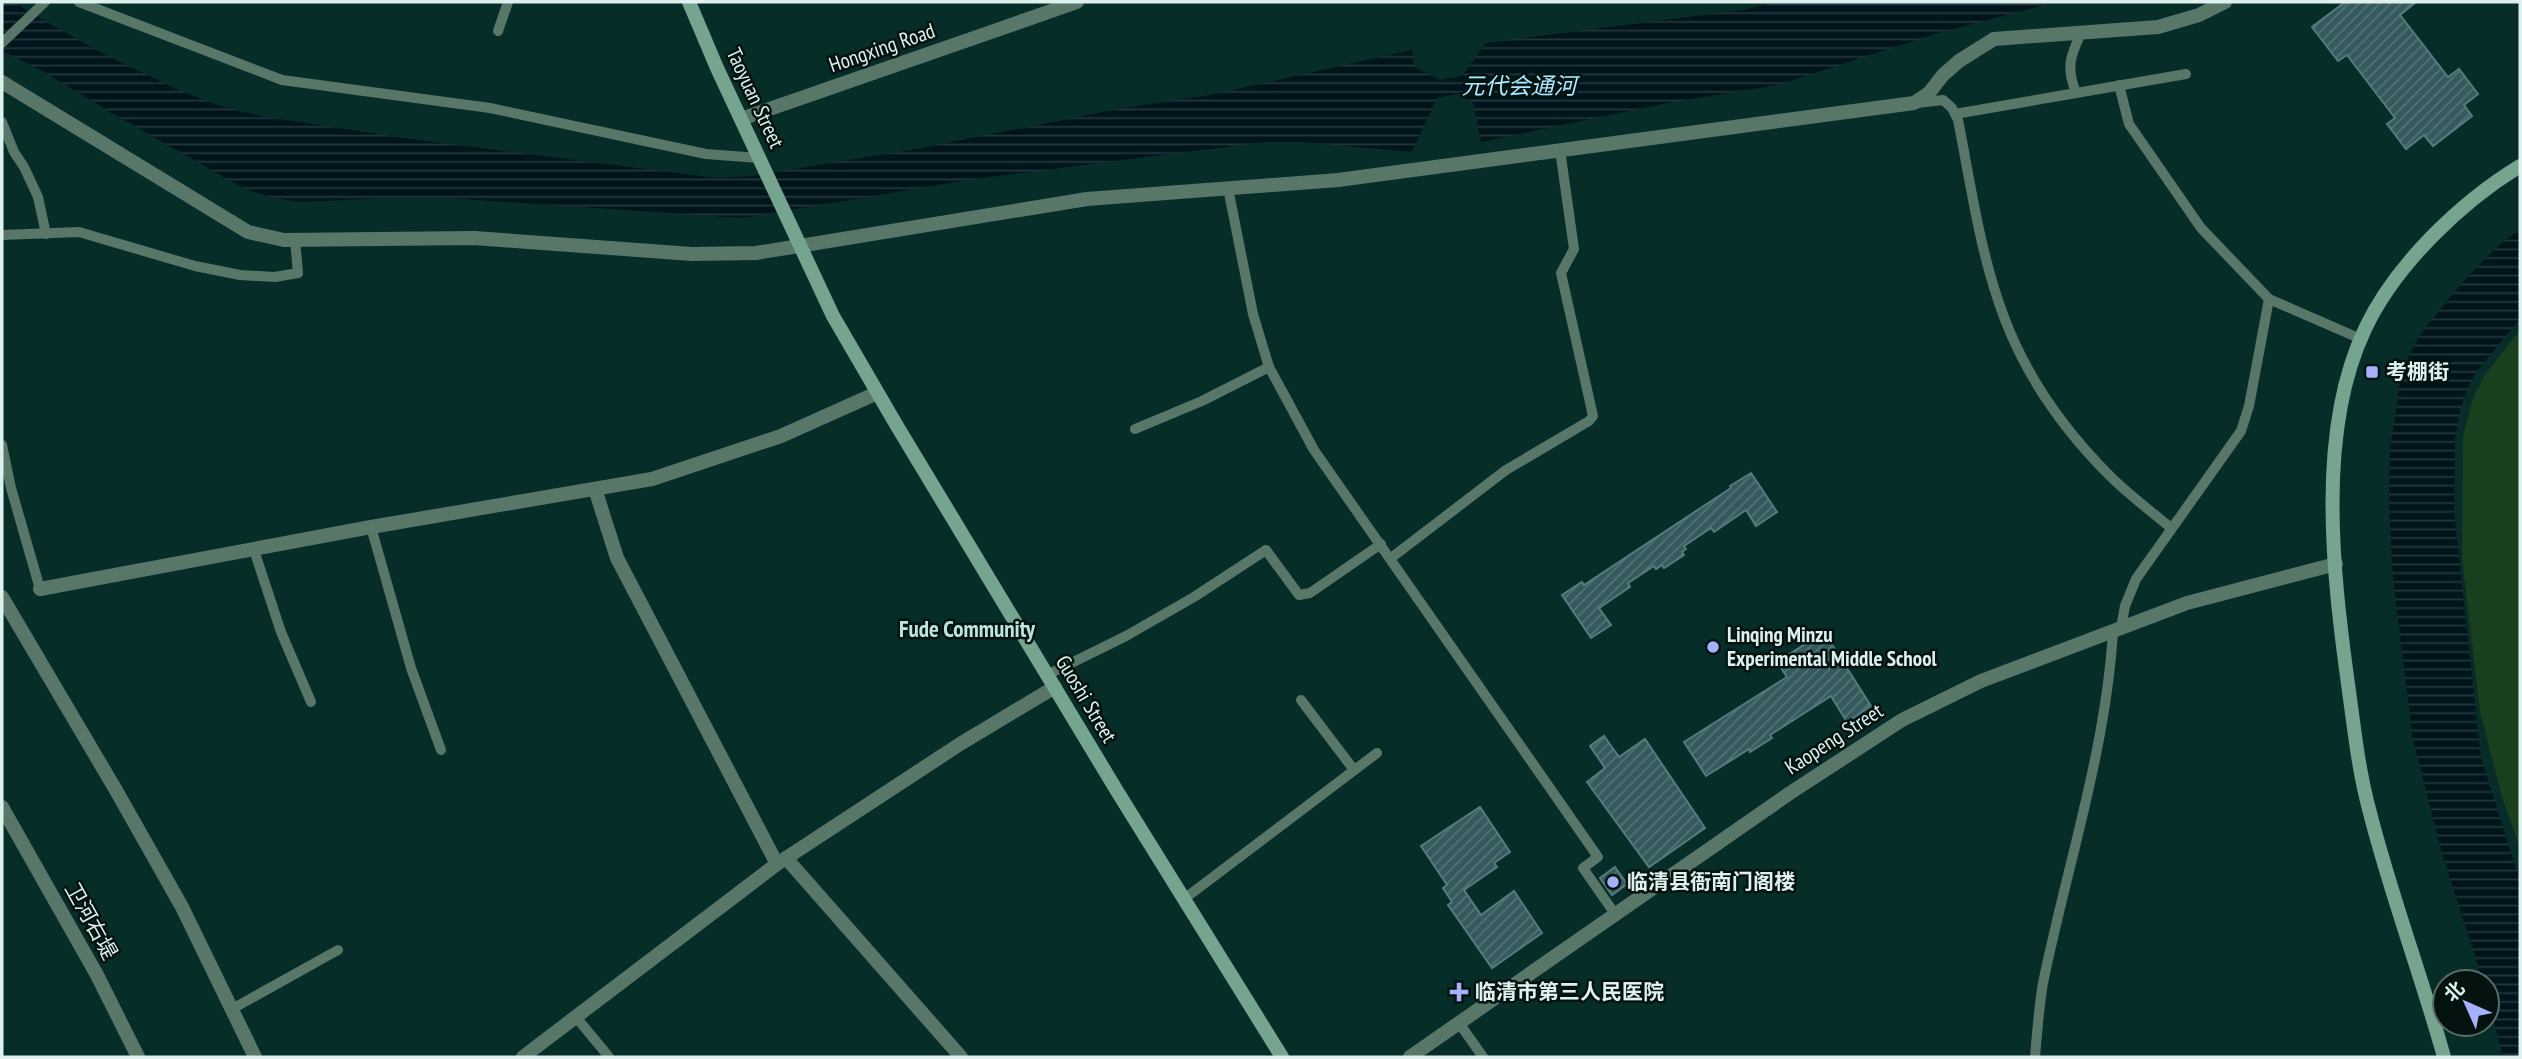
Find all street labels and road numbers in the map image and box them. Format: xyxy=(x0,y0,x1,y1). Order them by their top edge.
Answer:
street label: Hongxing Road xyxy=(825,17,938,78)
street label: Taoyuan Street xyxy=(721,43,790,152)
street label: Guoshi Street xyxy=(1050,650,1123,748)
street label: Kaopeng Street xyxy=(1780,697,1888,780)
street label: 卫河右堤 xyxy=(59,877,124,964)

